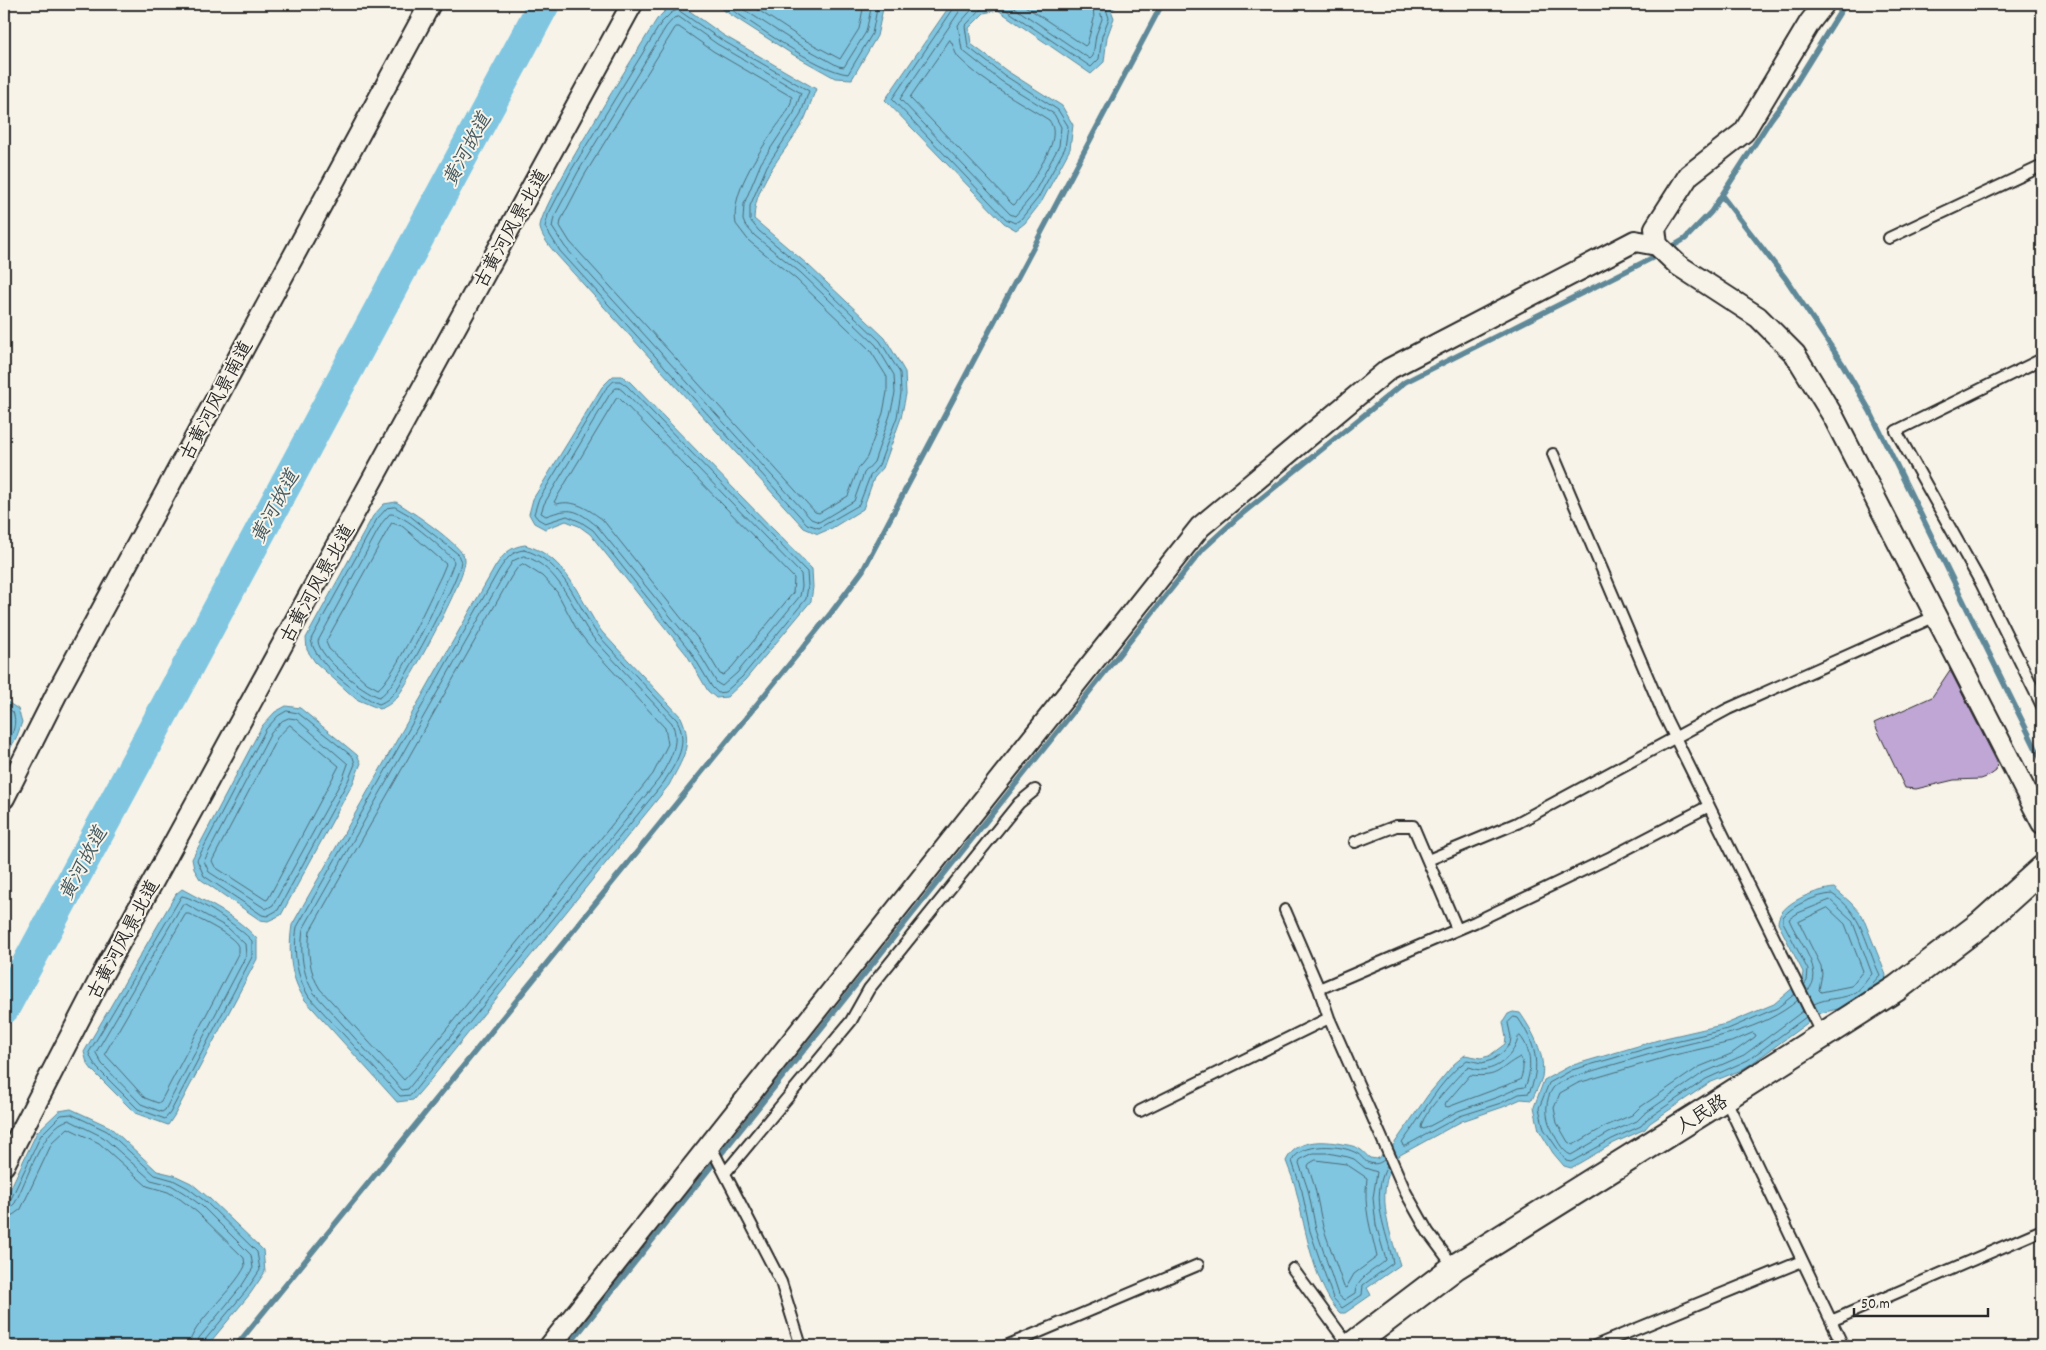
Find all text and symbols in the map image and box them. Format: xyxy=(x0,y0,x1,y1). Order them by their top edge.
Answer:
water label: 黄河故道 xyxy=(438,107,501,192)
street label: 古黄河风景北道 xyxy=(469,165,557,294)
street label: 古黄河风景南道 xyxy=(175,337,261,467)
water label: 黄河故道 xyxy=(246,464,309,549)
street label: 古黄河风景北道 xyxy=(275,520,363,649)
water label: 黄河故道 xyxy=(54,821,117,906)
street label: 古黄河风景北道 xyxy=(82,876,168,1006)
street label: 人民路 xyxy=(1672,1089,1734,1143)
scale bar xyxy=(1854,1285,1987,1317)
text: 50 m xyxy=(1861,1294,1890,1316)

